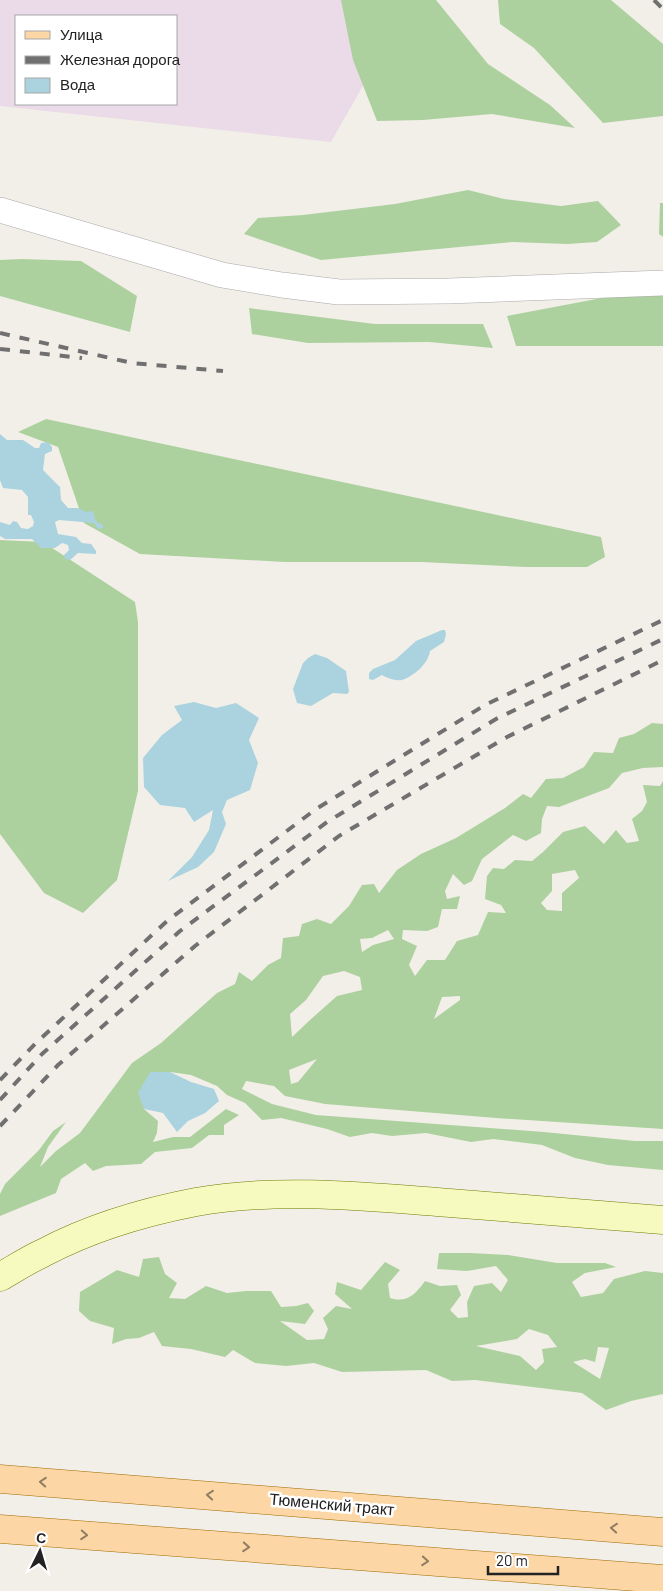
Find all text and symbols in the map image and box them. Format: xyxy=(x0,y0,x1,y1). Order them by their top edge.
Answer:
legend xyxy=(15,15,178,105)
text: Улица xyxy=(60,25,103,43)
text: Железная дорога xyxy=(60,50,181,68)
text: Вода xyxy=(60,75,96,93)
one-way arrow xyxy=(39,1476,47,1487)
one-way arrow xyxy=(206,1489,214,1500)
street label: Тюменский тракт xyxy=(269,1489,396,1518)
one-way arrow xyxy=(610,1522,618,1533)
north arrow xyxy=(15,1526,65,1576)
text: С xyxy=(35,1529,47,1546)
one-way arrow xyxy=(80,1530,88,1541)
one-way arrow xyxy=(242,1542,250,1553)
scale bar xyxy=(488,1544,558,1576)
text: 20 m xyxy=(496,1551,528,1569)
one-way arrow xyxy=(421,1555,429,1566)

